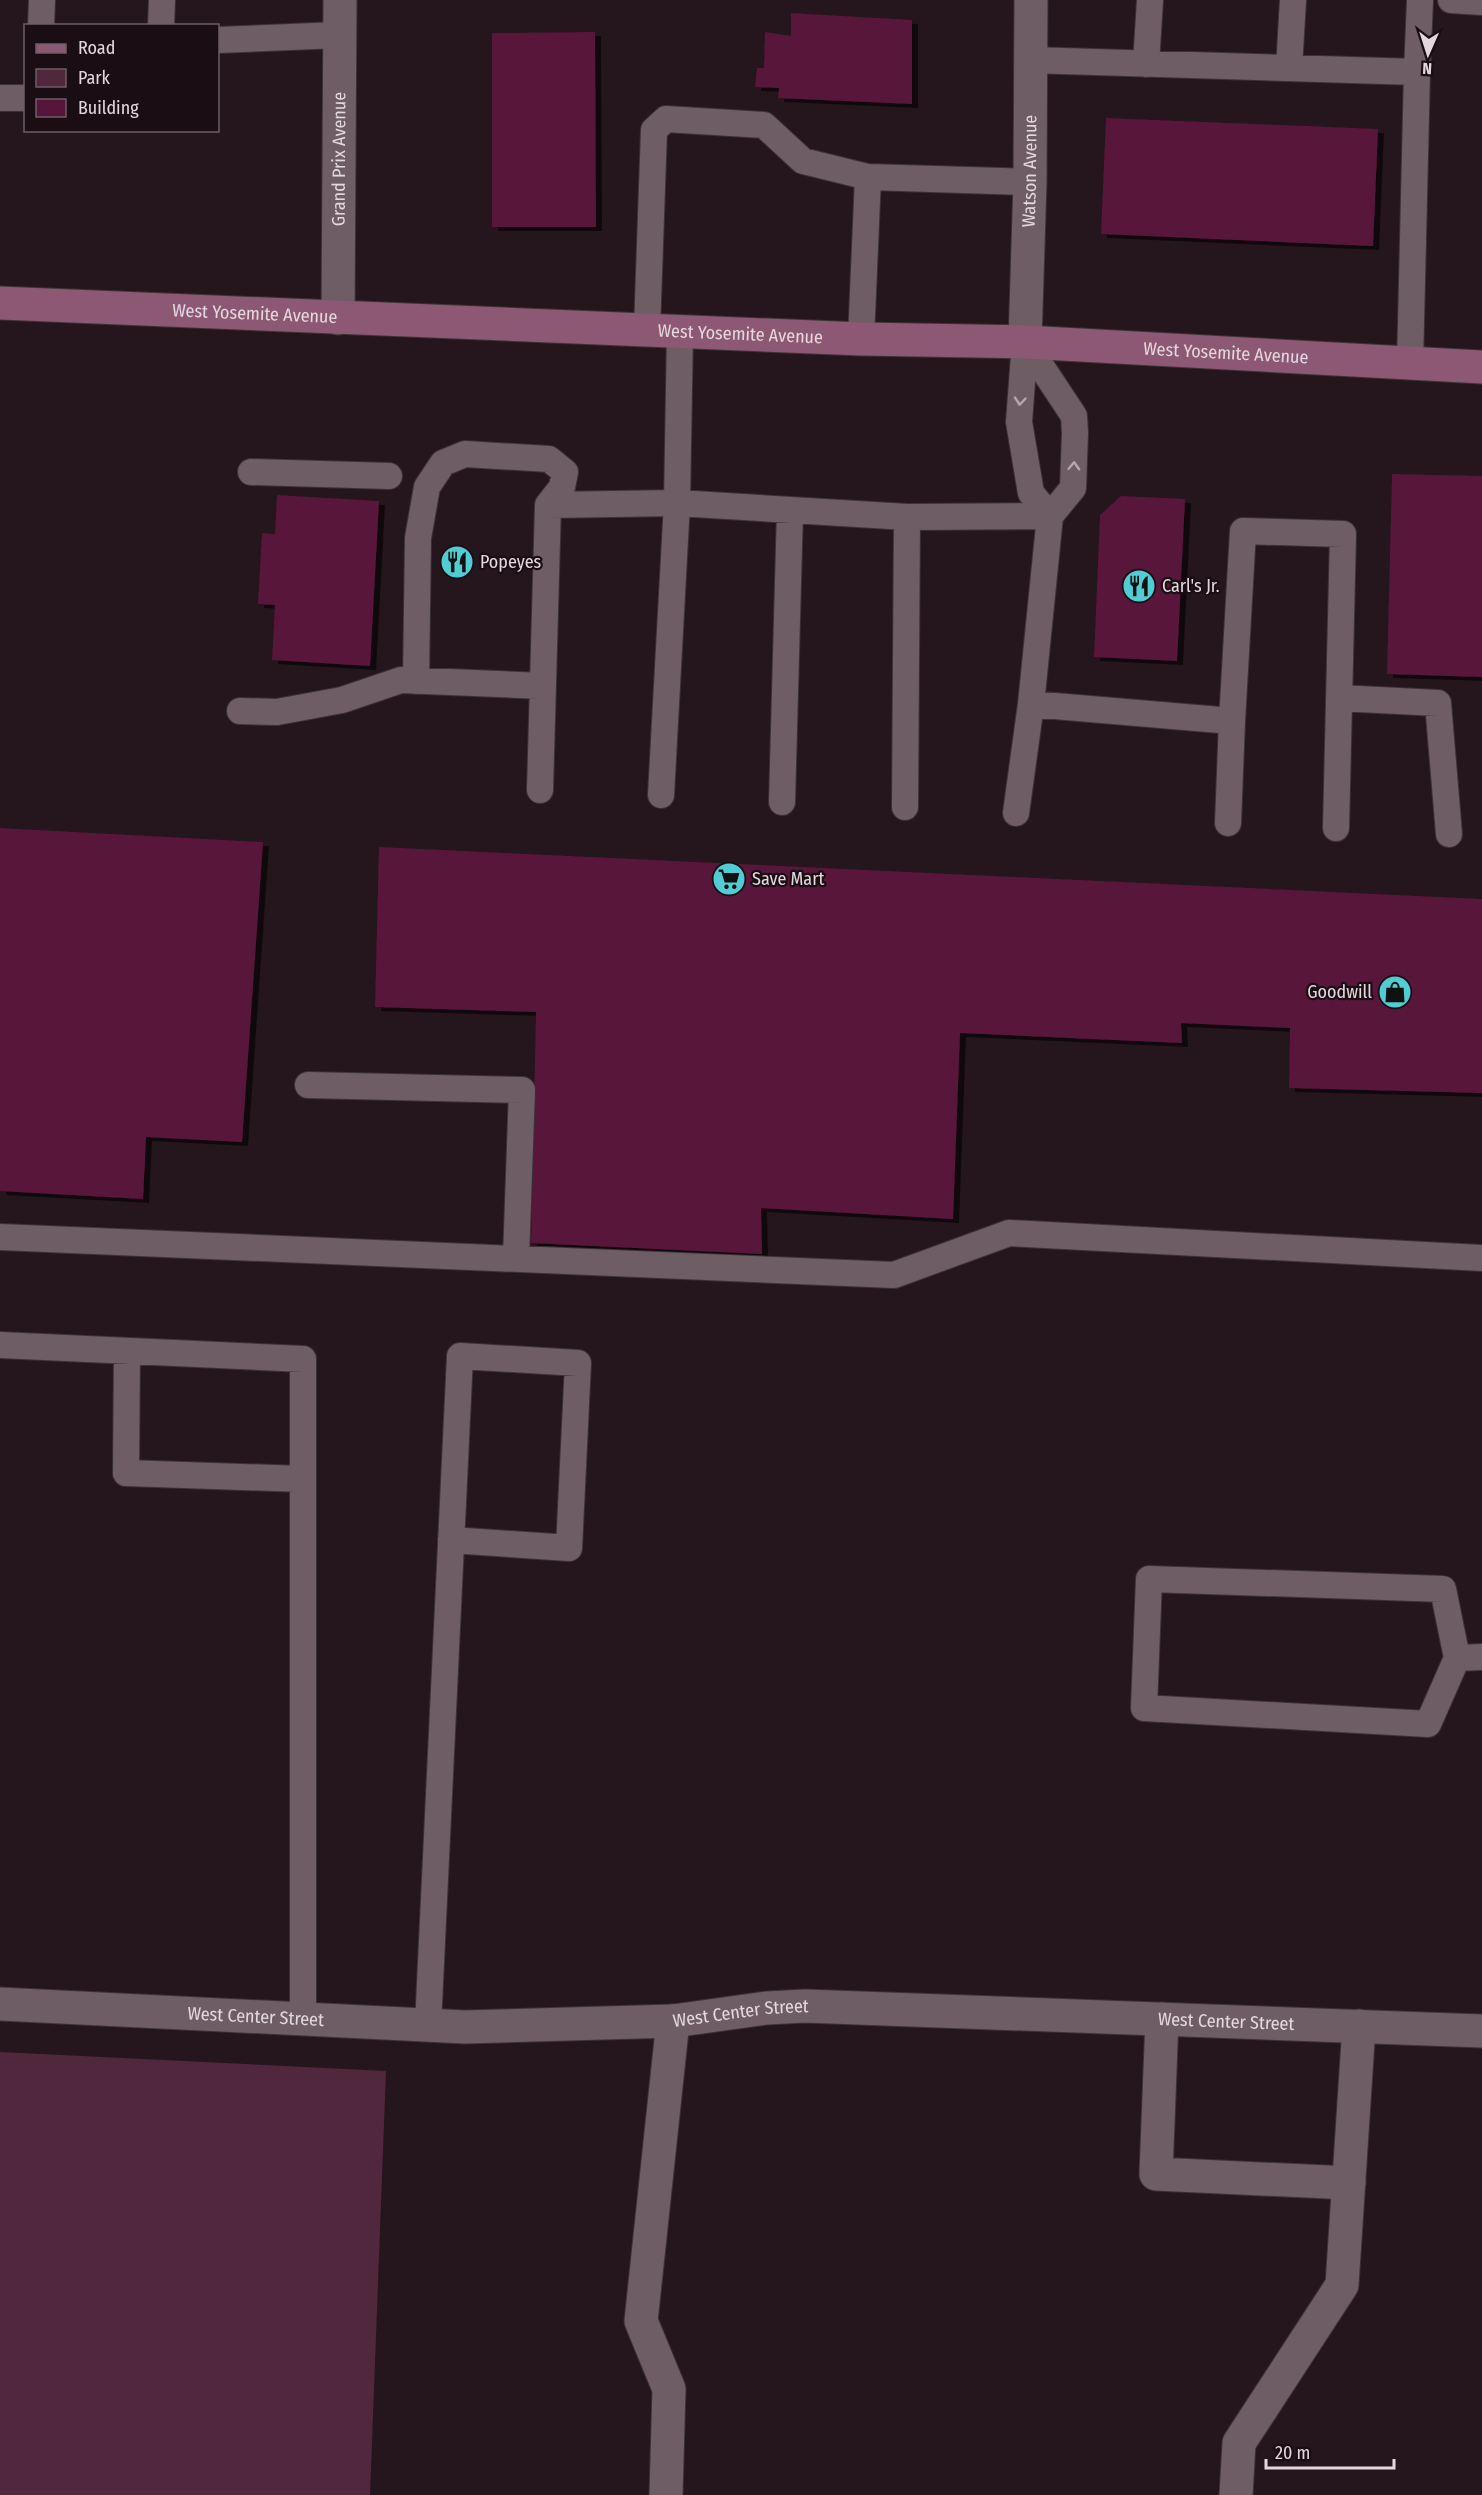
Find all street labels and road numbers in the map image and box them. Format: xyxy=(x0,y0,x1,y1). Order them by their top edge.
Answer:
street label: Grand Prix Avenue xyxy=(328,92,350,226)
street label: Watson Avenue xyxy=(1018,115,1041,228)
street label: West Yosemite Avenue xyxy=(172,299,338,328)
street label: West Yosemite Avenue xyxy=(657,320,823,348)
street label: West Yosemite Avenue xyxy=(1143,337,1309,368)
street label: West Center Street xyxy=(672,1995,809,2032)
street label: West Center Street xyxy=(187,2002,325,2031)
street label: West Center Street xyxy=(1157,2008,1295,2035)

